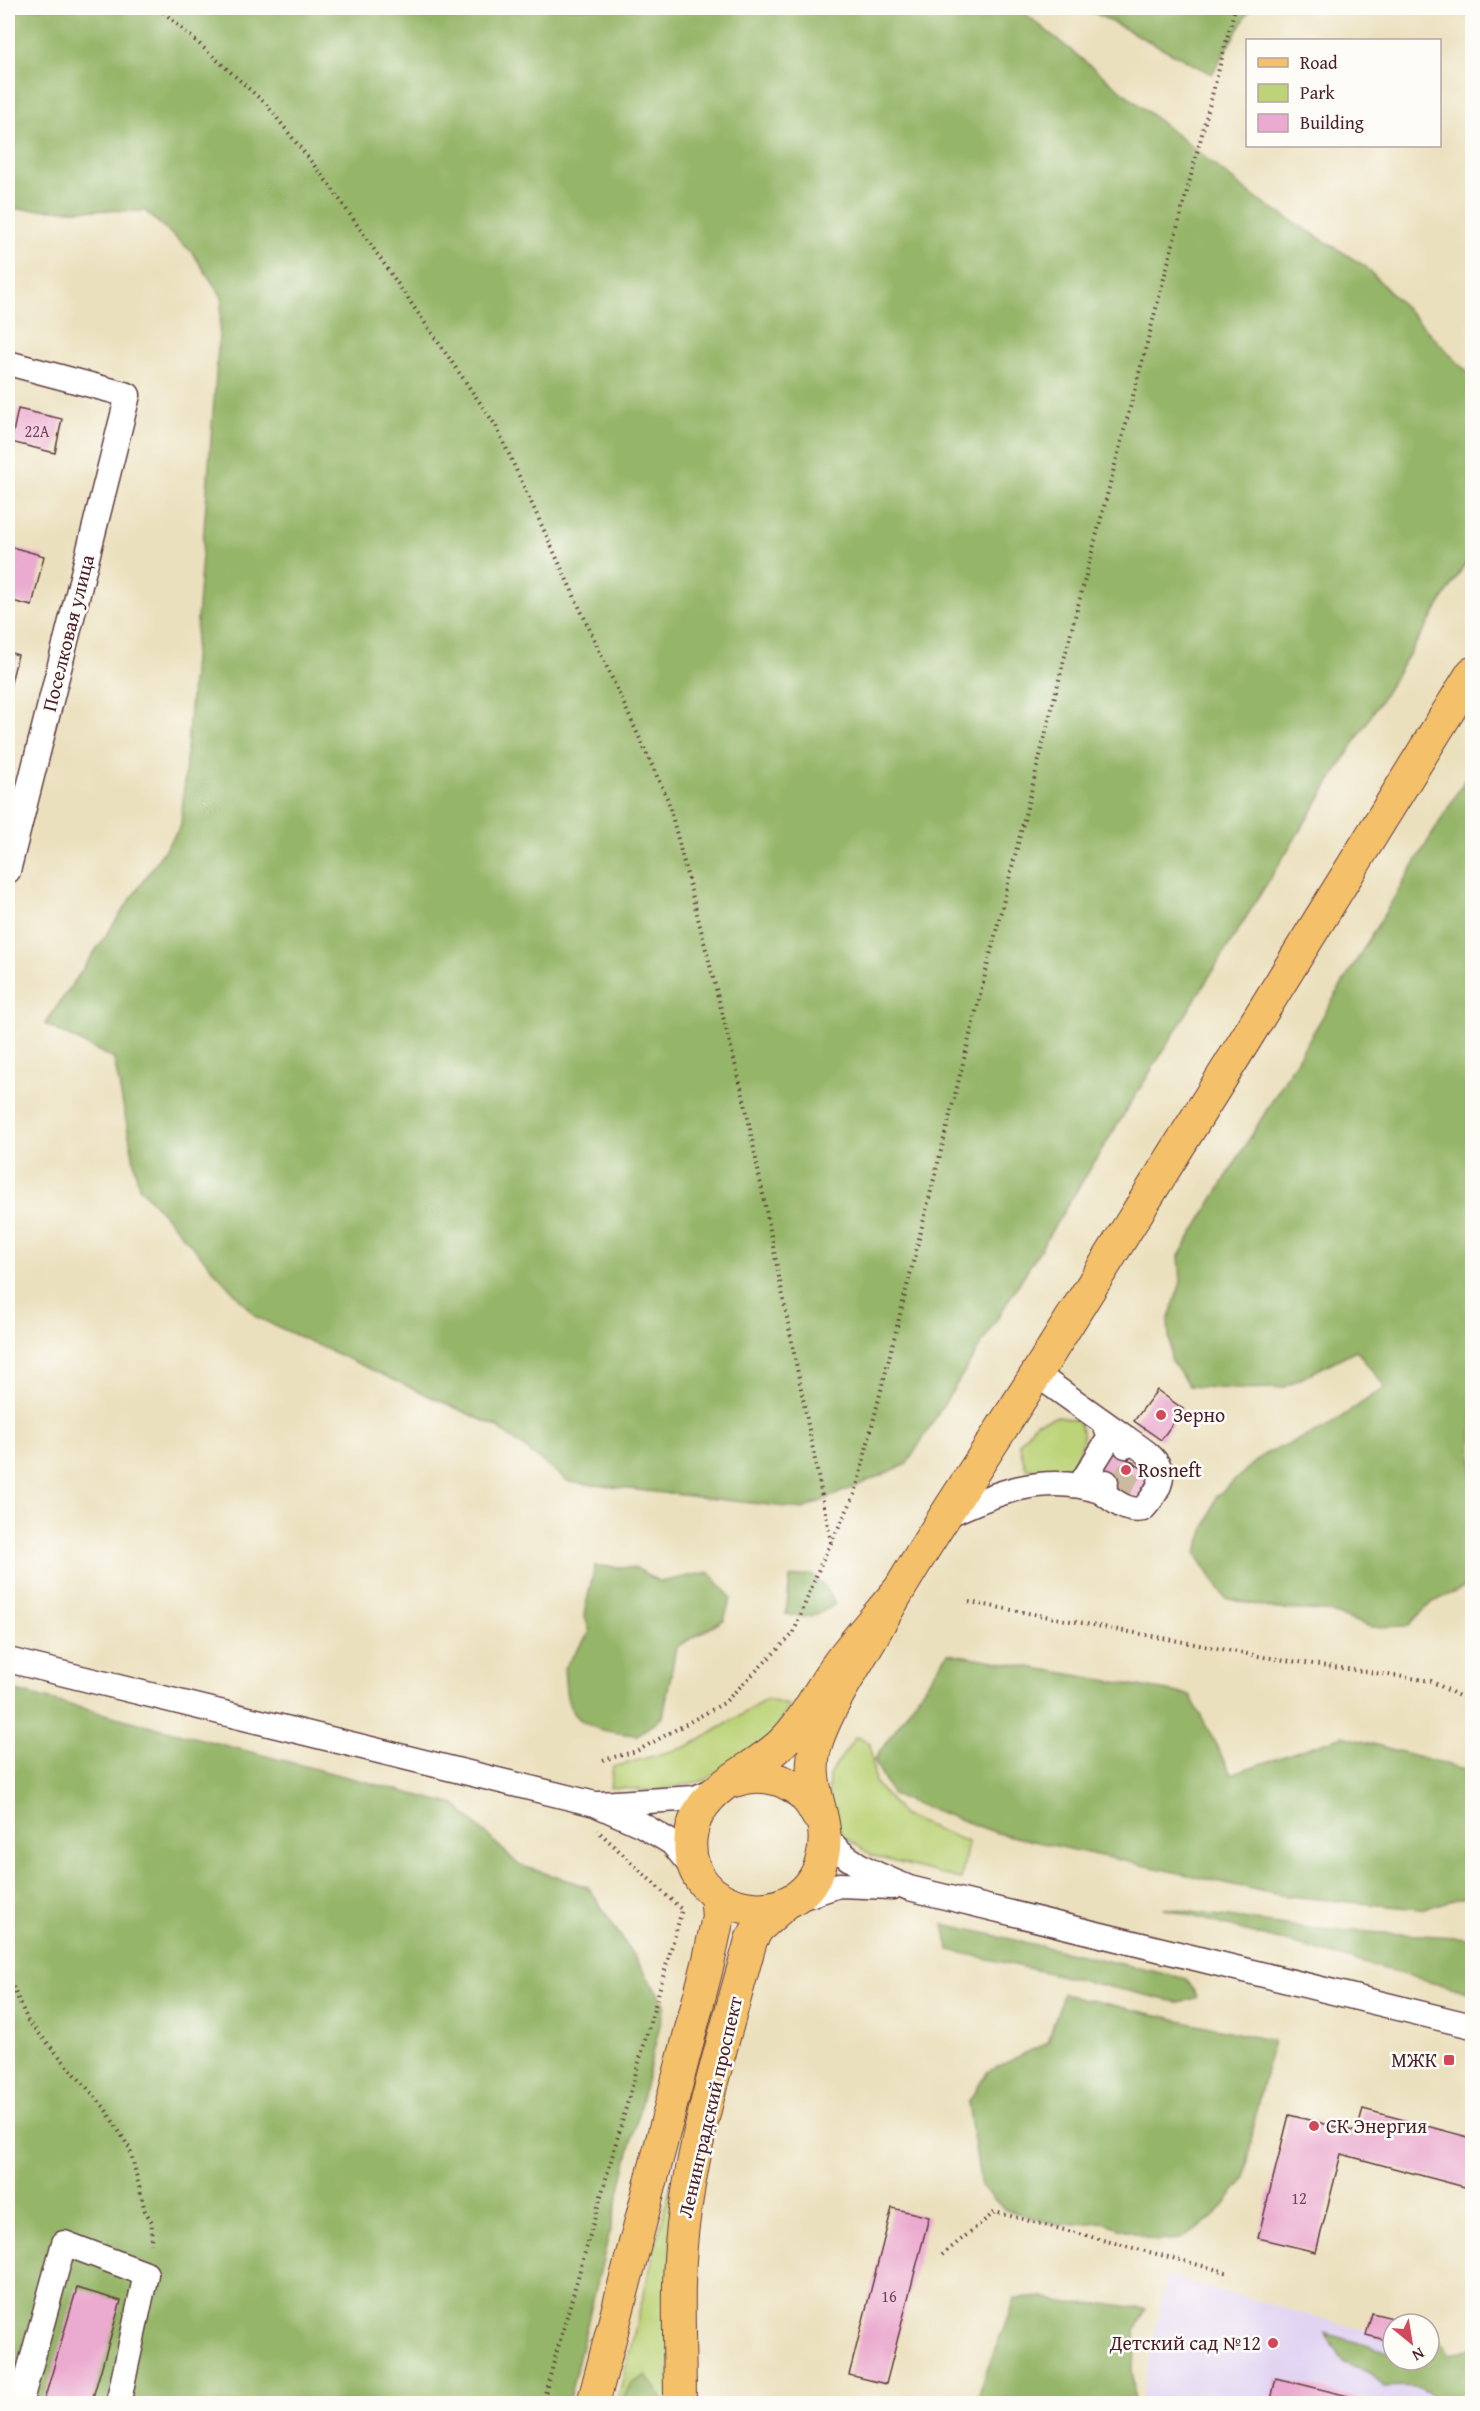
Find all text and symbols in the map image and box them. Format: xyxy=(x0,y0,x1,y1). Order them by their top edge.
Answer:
legend xyxy=(1246,39,1441,147)
text: Road xyxy=(1300,49,1338,76)
text: Park xyxy=(1300,79,1336,106)
text: Building xyxy=(1300,109,1364,136)
house number: 22А xyxy=(24,419,50,443)
street label: Поселковая улица xyxy=(34,551,101,714)
place label: Зерно xyxy=(1173,1400,1225,1429)
marker: Зерно xyxy=(1154,1408,1168,1422)
place label: Rosneft xyxy=(1138,1455,1202,1484)
marker: Rosneft xyxy=(1119,1463,1133,1477)
street label: Ленинградский проспект xyxy=(670,1993,749,2220)
place label: МЖК xyxy=(1391,2045,1438,2074)
marker: МЖК xyxy=(1442,2053,1456,2067)
place label: СК Энергия xyxy=(1326,2111,1427,2140)
marker: СК Энергия xyxy=(1307,2119,1321,2133)
house number: 12 xyxy=(1291,2186,1307,2210)
house number: 16 xyxy=(881,2284,897,2308)
north arrow xyxy=(1381,2312,1441,2372)
place label: Детский сад №12 xyxy=(1109,2328,1261,2357)
marker: Детский сад №12 xyxy=(1266,2336,1280,2350)
text: N xyxy=(1408,2342,1429,2368)

